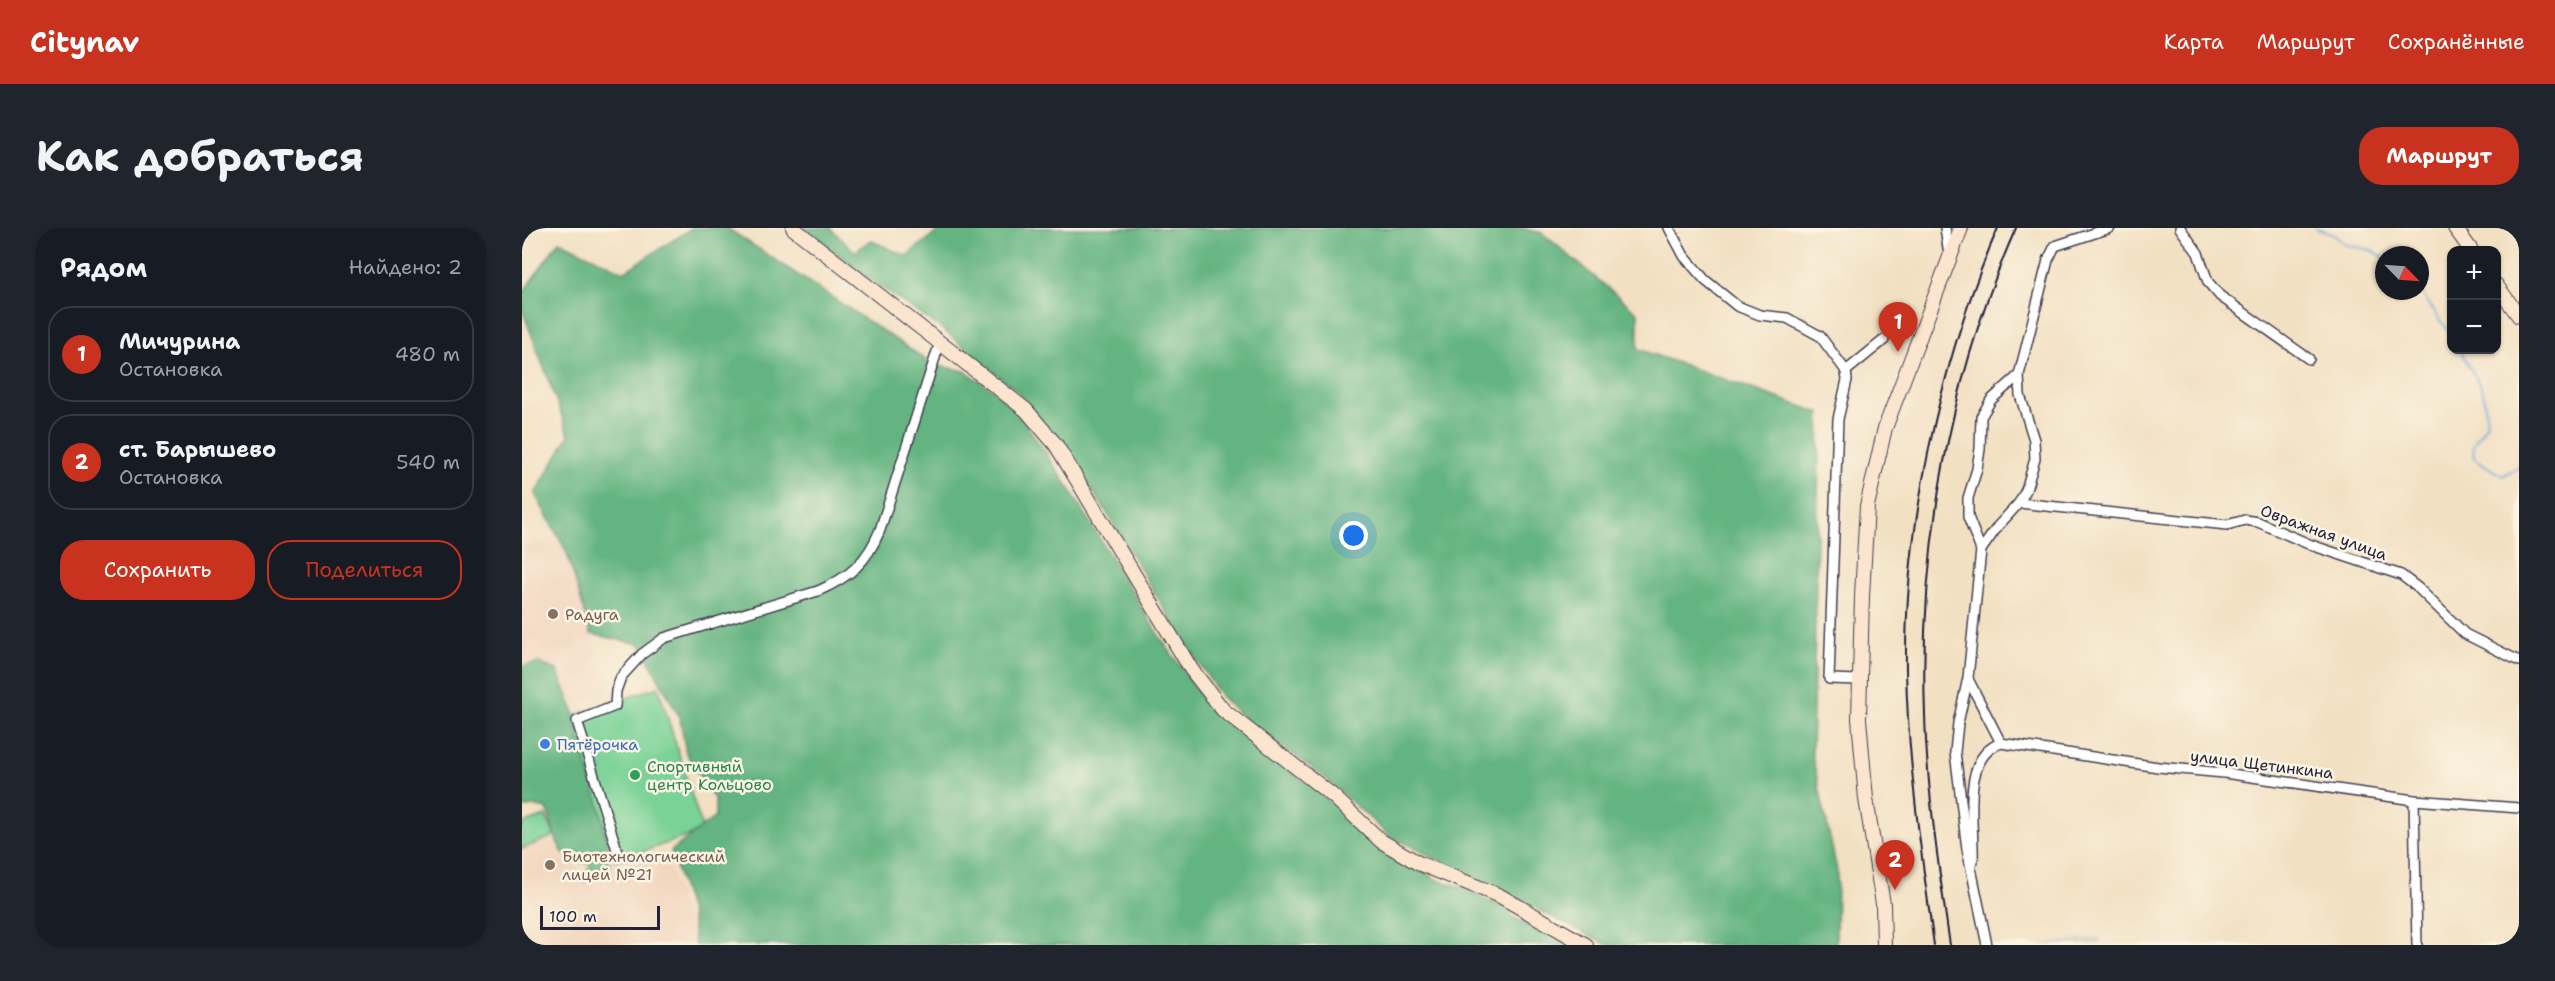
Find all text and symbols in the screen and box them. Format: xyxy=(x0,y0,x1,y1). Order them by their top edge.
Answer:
text: Citynav xyxy=(30,23,139,61)
text: Карта xyxy=(2164,28,2224,56)
text: Маршрут xyxy=(2257,28,2355,56)
text: Сохранённые xyxy=(2388,28,2525,56)
button: Маршрут xyxy=(2359,127,2519,185)
text: Как добраться xyxy=(36,128,364,184)
north arrow xyxy=(2375,246,2429,300)
map controls xyxy=(2447,246,2501,354)
button: + xyxy=(2447,246,2501,300)
text: Рядом xyxy=(60,250,147,285)
text: Найдено: 2 xyxy=(349,254,462,280)
button: − xyxy=(2447,300,2501,354)
pin: 1 xyxy=(1878,302,1918,352)
text: Мичурина xyxy=(119,327,240,356)
text: 1 xyxy=(77,341,86,367)
text: 480 m xyxy=(395,341,460,367)
text: Остановка xyxy=(119,356,223,382)
text: ст. Барышево xyxy=(119,435,276,464)
text: 2 xyxy=(75,449,89,475)
text: 540 m xyxy=(396,449,460,475)
text: Остановка xyxy=(119,464,223,490)
street label: Овражная улица xyxy=(2258,500,2390,565)
your location xyxy=(1339,521,1368,550)
button: Сохранить xyxy=(60,540,255,600)
button: Поделиться xyxy=(267,540,462,600)
place label: Радуга xyxy=(565,604,619,625)
marker: Радуга xyxy=(546,607,560,621)
place label: Пятёрочка xyxy=(557,734,638,755)
marker: Пятёрочка xyxy=(538,737,552,751)
street label: улица Щетинкина xyxy=(2189,745,2335,784)
place label: Спортивный центр Кольцово xyxy=(647,756,772,795)
marker: Спортивный центр Кольцово xyxy=(628,768,642,782)
pin: 2 xyxy=(1876,840,1914,890)
place label: Биотехнологический лицей №21 xyxy=(562,846,725,885)
marker: Биотехнологический лицей №21 xyxy=(543,858,557,872)
scale bar xyxy=(540,903,660,930)
text: 100 m xyxy=(549,906,597,927)

